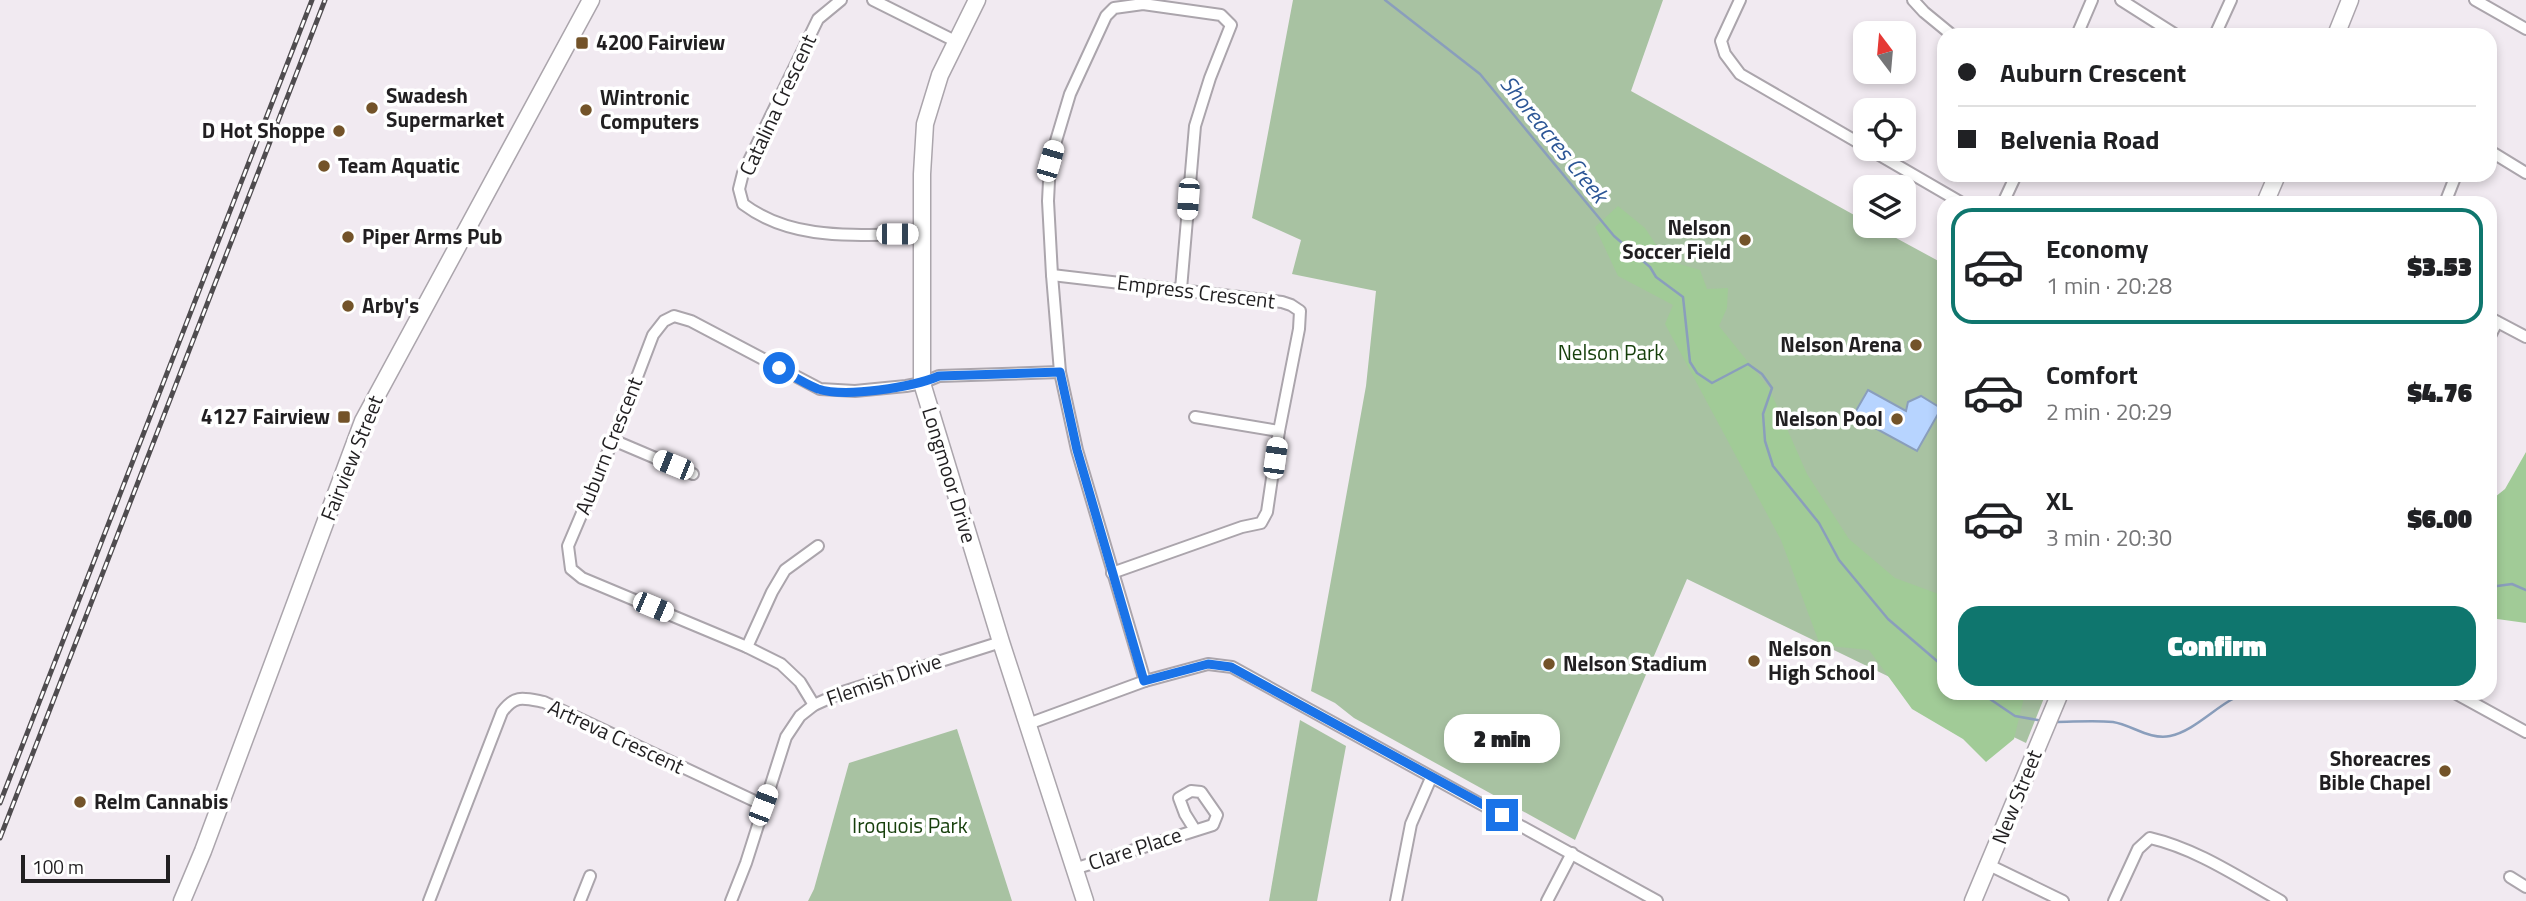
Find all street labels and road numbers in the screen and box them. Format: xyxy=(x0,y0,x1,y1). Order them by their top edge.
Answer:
street label: Catalina Crescent xyxy=(730,28,824,181)
street label: Empress Crescent xyxy=(1115,265,1278,317)
street label: Auburn Crescent xyxy=(566,371,650,519)
street label: Fairview Street xyxy=(311,390,391,525)
street label: Longmoor Drive xyxy=(914,403,986,547)
street label: Flemish Drive xyxy=(822,644,946,714)
street label: Artreva Crescent xyxy=(543,691,690,782)
street label: New Street xyxy=(1983,744,2050,849)
street label: Clare Place xyxy=(1084,818,1186,878)

